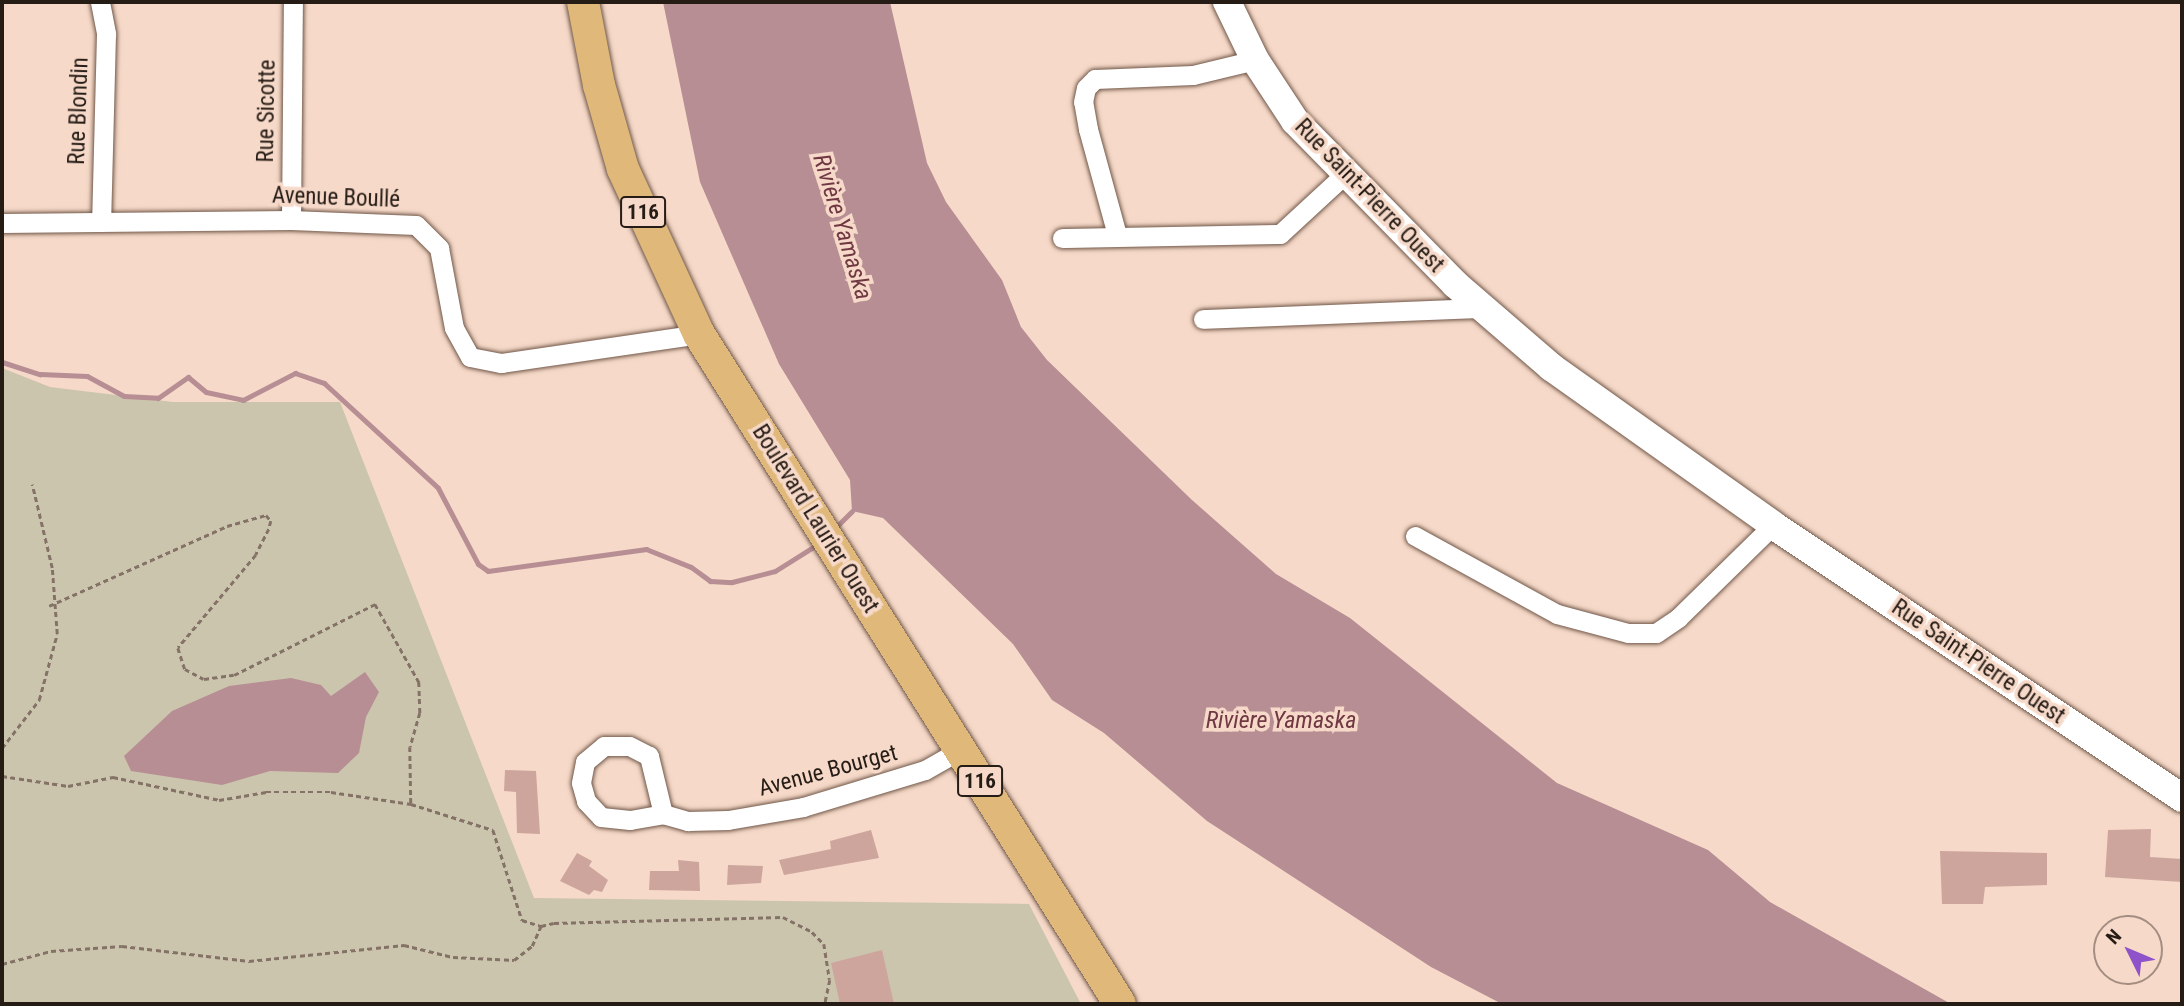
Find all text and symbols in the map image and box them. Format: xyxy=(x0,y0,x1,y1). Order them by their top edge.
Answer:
street label: Rue Blondin xyxy=(63,57,95,165)
street label: Rue Sicotte xyxy=(252,59,282,163)
street label: Rue Saint-Pierre Ouest xyxy=(1289,113,1449,279)
water label: Rivière Yamaska xyxy=(806,151,878,303)
street label: Avenue Boullé xyxy=(272,182,400,214)
road number: 116 xyxy=(618,194,668,230)
street label: Boulevard Laurier Ouest xyxy=(746,420,884,618)
street label: Rue Saint-Pierre Ouest xyxy=(1886,594,2070,730)
water label: Rivière Yamaska xyxy=(1206,707,1356,735)
street label: Avenue Bourget xyxy=(756,739,900,803)
road number: 116 xyxy=(956,764,1004,798)
north arrow xyxy=(2093,915,2163,985)
text: N xyxy=(2101,925,2126,949)

